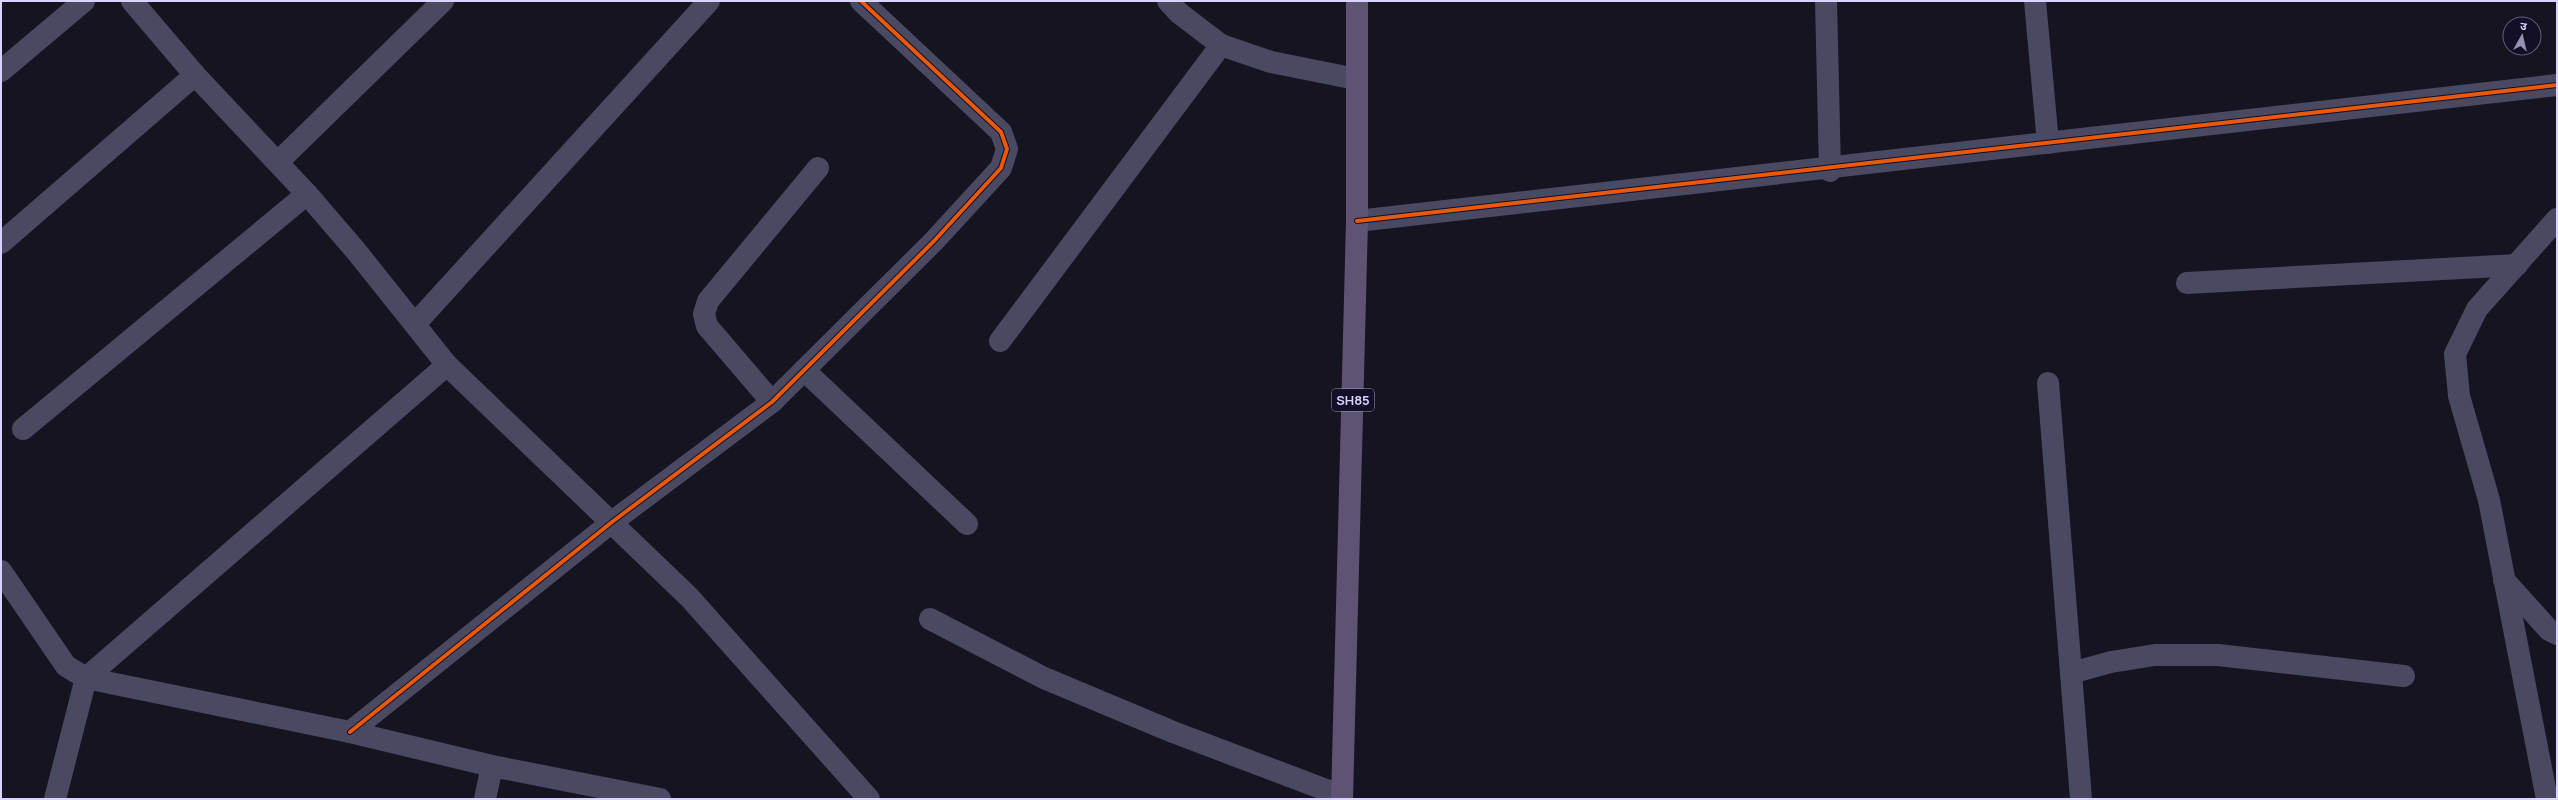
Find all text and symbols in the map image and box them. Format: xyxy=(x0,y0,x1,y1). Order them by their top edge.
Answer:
north arrow xyxy=(2502,16,2542,56)
text: उ xyxy=(2519,18,2528,34)
road number: SH85 xyxy=(1332,389,1374,411)

